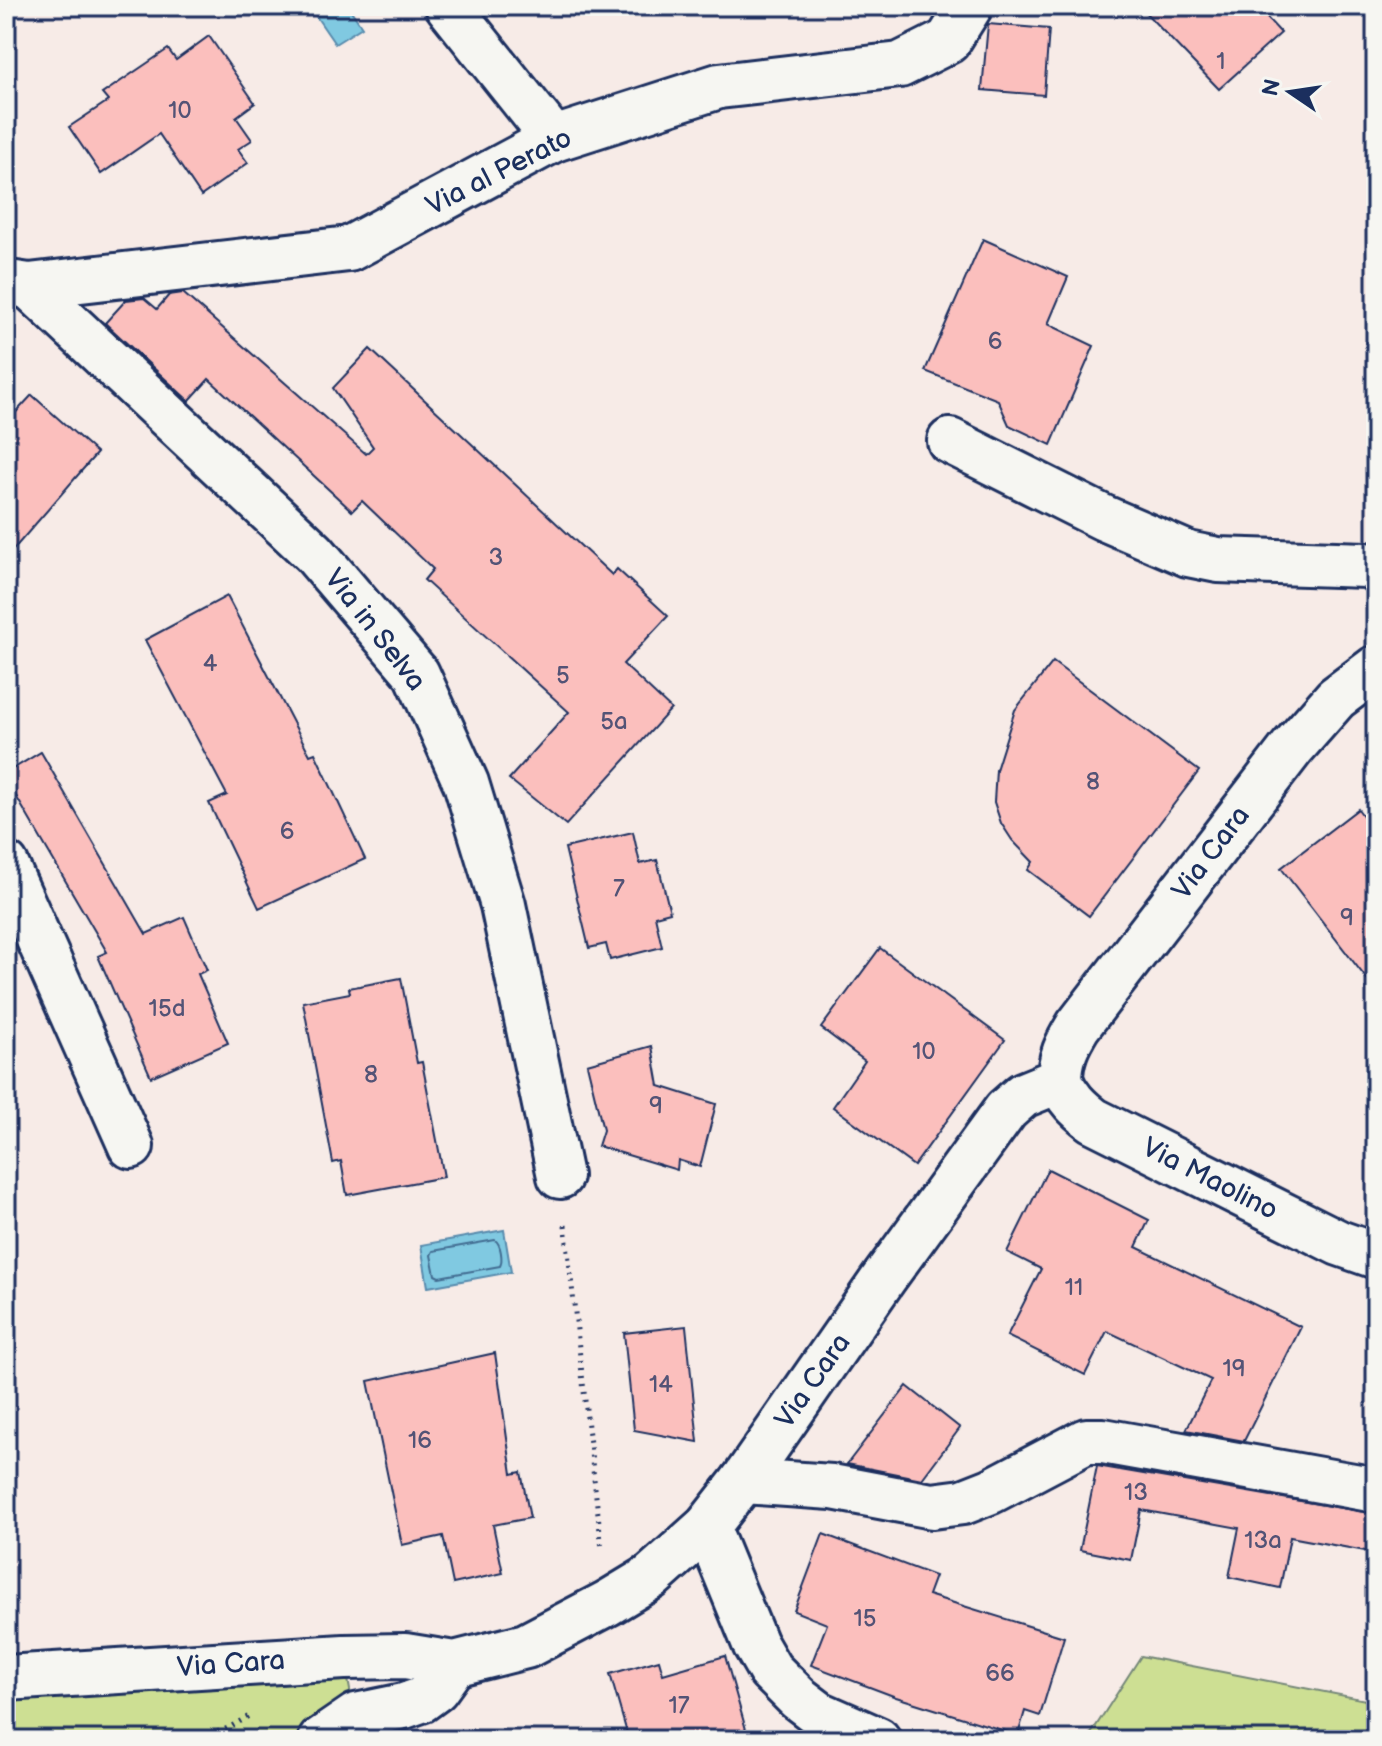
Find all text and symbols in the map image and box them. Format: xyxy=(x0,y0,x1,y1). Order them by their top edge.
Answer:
house number: 1 xyxy=(1216,47,1226,76)
north arrow xyxy=(1250,52,1330,132)
text: N xyxy=(1257,77,1287,99)
house number: 10 xyxy=(168,96,192,125)
street label: Via al Perato xyxy=(421,121,577,223)
house number: 6 xyxy=(988,327,1002,356)
house number: 3 xyxy=(489,543,503,572)
street label: Via in Selva xyxy=(317,563,433,697)
house number: 4 xyxy=(203,649,218,678)
house number: 5 xyxy=(556,661,570,690)
house number: 5a xyxy=(600,707,628,736)
house number: 8 xyxy=(1086,767,1100,796)
street label: Via Cara xyxy=(1165,800,1257,906)
house number: 6 xyxy=(280,817,294,846)
house number: 7 xyxy=(613,874,625,903)
house number: 9 xyxy=(1340,903,1354,932)
house number: 15d xyxy=(149,994,185,1023)
house number: 10 xyxy=(912,1037,936,1066)
house number: 8 xyxy=(364,1060,378,1089)
house number: 9 xyxy=(649,1091,663,1120)
street label: Via Maolino xyxy=(1137,1131,1283,1227)
house number: 11 xyxy=(1065,1273,1083,1302)
street label: Via Cara xyxy=(768,1327,858,1435)
house number: 19 xyxy=(1222,1354,1246,1383)
house number: 14 xyxy=(649,1370,673,1399)
house number: 16 xyxy=(408,1426,432,1455)
house number: 13 xyxy=(1124,1478,1148,1507)
house number: 13a xyxy=(1244,1526,1282,1555)
house number: 15 xyxy=(853,1604,877,1633)
street label: Via Cara xyxy=(176,1644,286,1684)
house number: 66 xyxy=(985,1659,1015,1688)
house number: 17 xyxy=(668,1691,690,1720)

